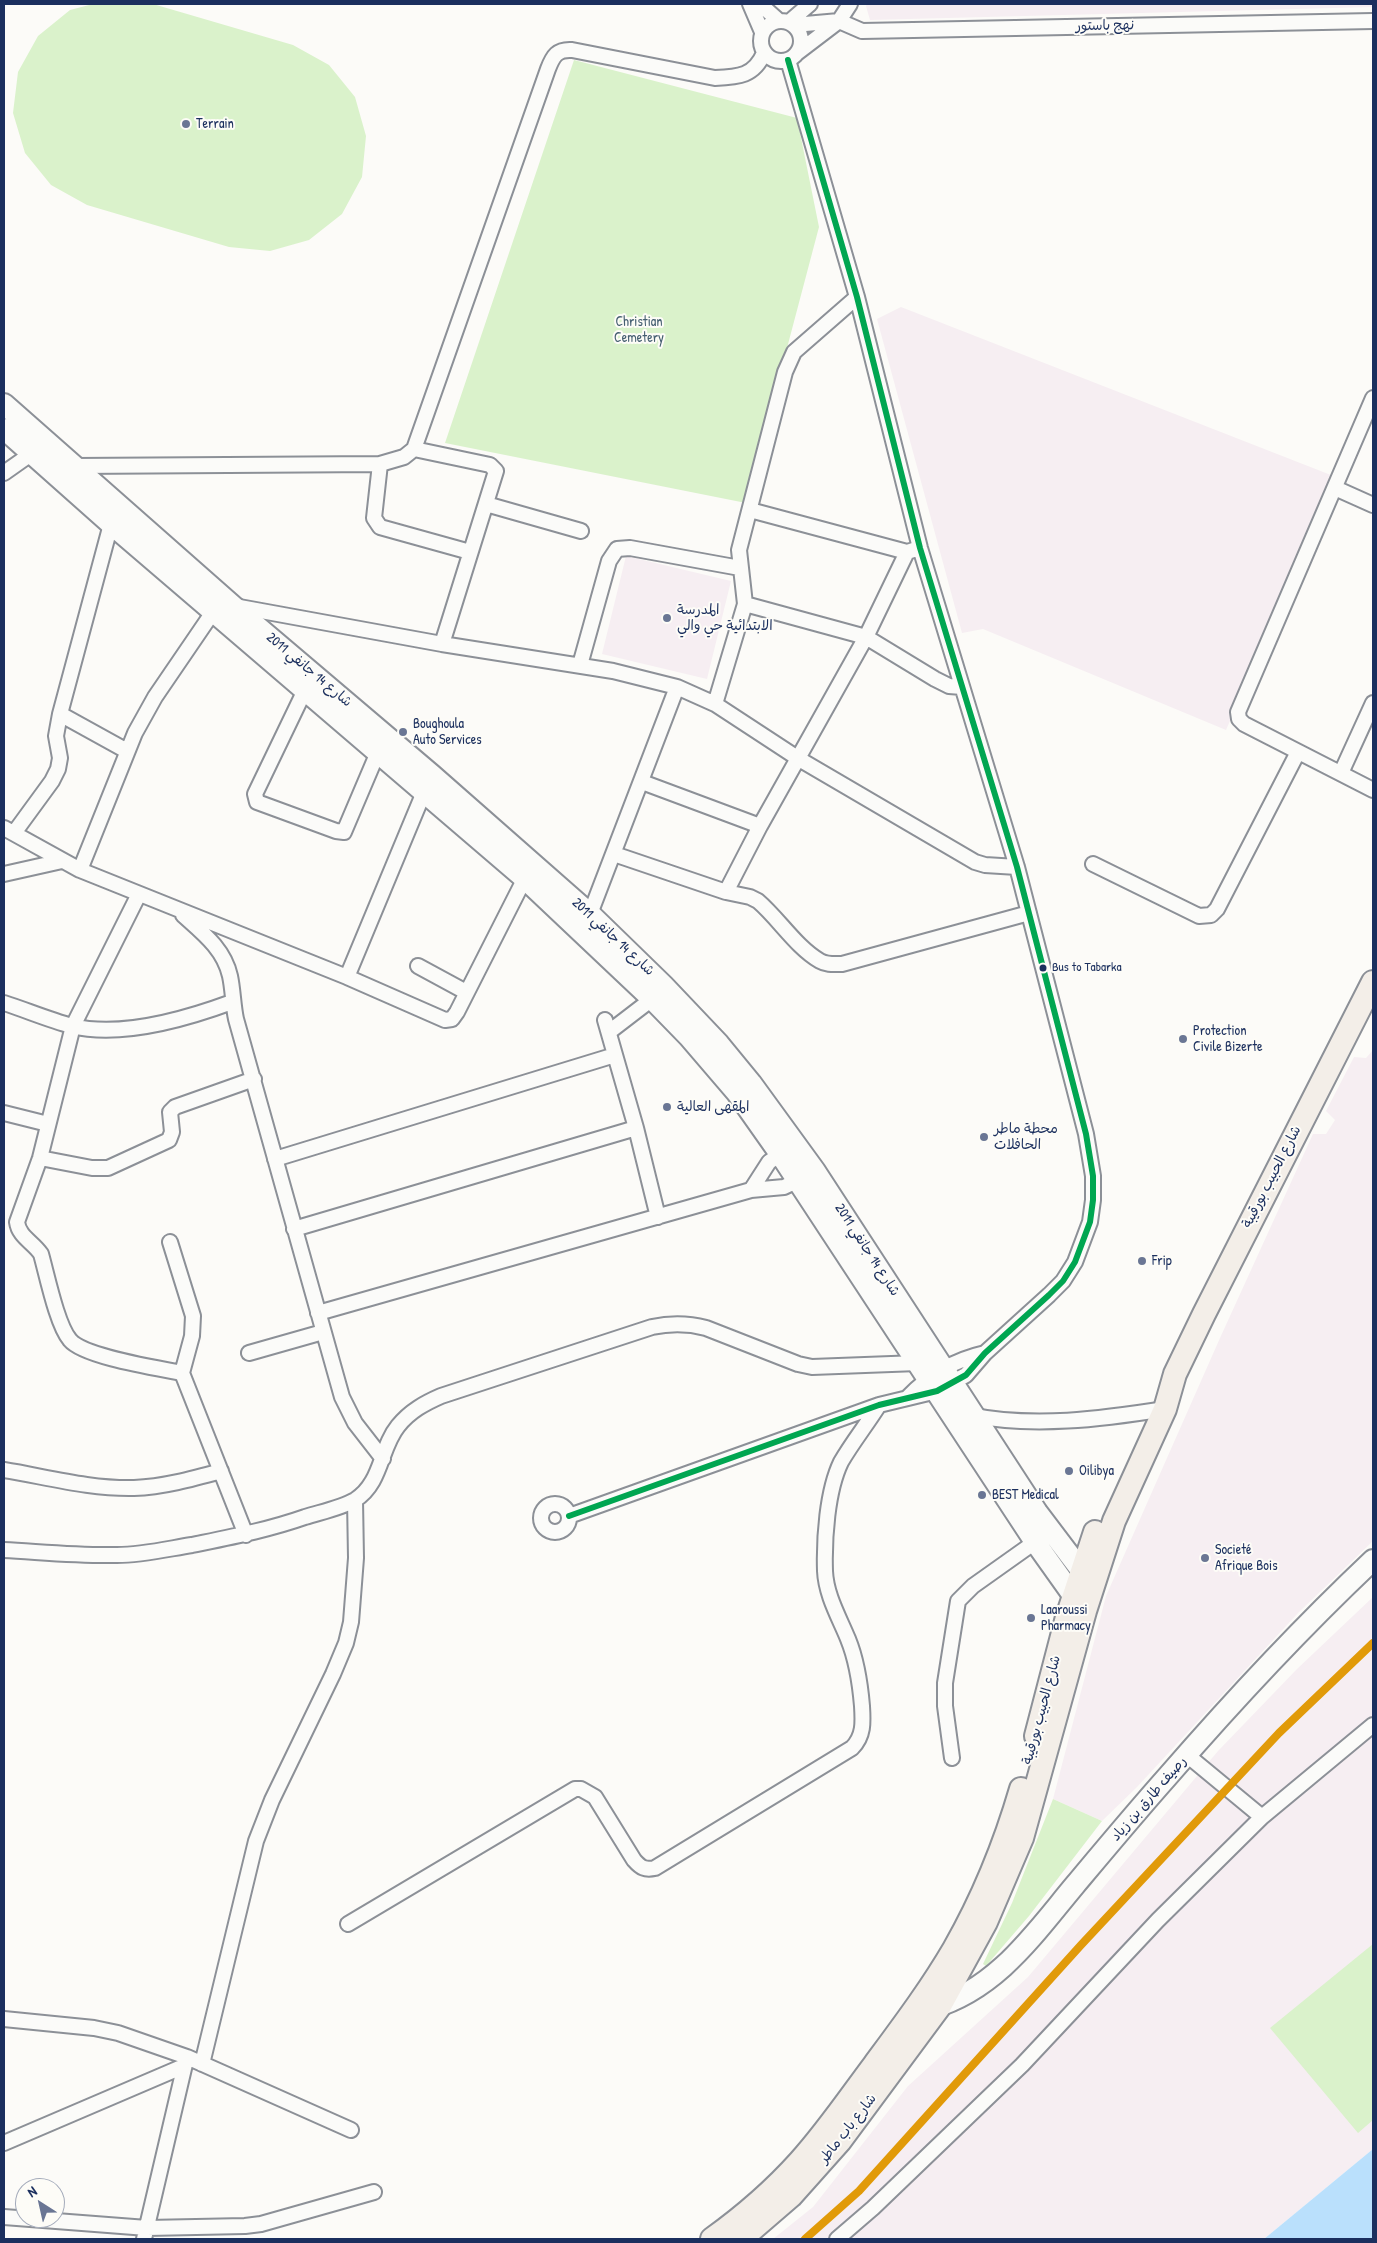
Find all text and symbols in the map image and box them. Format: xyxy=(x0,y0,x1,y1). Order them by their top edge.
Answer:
street label: نهج باستور xyxy=(1076,17,1134,35)
place label: Terrain xyxy=(196,116,234,132)
marker: Terrain xyxy=(180,118,192,130)
park label: Christian Cemetery xyxy=(614,314,664,347)
place label: المدرسة الابتدائية حي والي xyxy=(677,602,773,634)
marker: المدرسة الابتدائية حي والي xyxy=(661,612,673,624)
street label: شارع 14 جانفي 2011 xyxy=(263,629,355,711)
place label: Boughoula Auto Services xyxy=(413,716,482,749)
marker: Boughoula Auto Services xyxy=(397,726,409,738)
street label: شارع 14 جانفي 2011 xyxy=(568,895,658,979)
place label: Bus to Tabarka xyxy=(1052,960,1122,976)
marker: Bus to Tabarka xyxy=(1038,963,1048,973)
place label: Protection Civile Bizerte xyxy=(1193,1023,1263,1056)
marker: Protection Civile Bizerte xyxy=(1177,1033,1189,1045)
place label: المقهى العالية xyxy=(677,1099,749,1115)
marker: المقهى العالية xyxy=(661,1101,673,1113)
place label: محطة ماطر الحافلات xyxy=(994,1121,1058,1154)
street label: شارع الحبيب بورقيبة xyxy=(1239,1123,1305,1231)
marker: محطة ماطر الحافلات xyxy=(978,1131,990,1143)
street label: شارع 14 جانفي 2011 xyxy=(831,1201,903,1299)
place label: Frip xyxy=(1152,1253,1172,1269)
marker: Frip xyxy=(1136,1255,1148,1267)
place label: Oilibya xyxy=(1079,1463,1114,1479)
marker: Oilibya xyxy=(1063,1465,1075,1477)
place label: BEST Medical xyxy=(992,1487,1059,1503)
marker: BEST Medical xyxy=(976,1489,988,1501)
place label: Societé Afrique Bois xyxy=(1215,1542,1278,1574)
marker: Societé Afrique Bois xyxy=(1199,1552,1211,1564)
place label: Laaroussi Pharmacy xyxy=(1041,1602,1091,1634)
marker: Laaroussi Pharmacy xyxy=(1025,1612,1037,1624)
street label: شارع الحبيب بورقيبة xyxy=(1019,1654,1065,1766)
street label: رصيف طارق بن زياد xyxy=(1108,1753,1190,1845)
street label: شارع باب ماطر xyxy=(816,2091,880,2167)
north arrow xyxy=(15,2178,65,2228)
text: N xyxy=(23,2181,40,2201)

